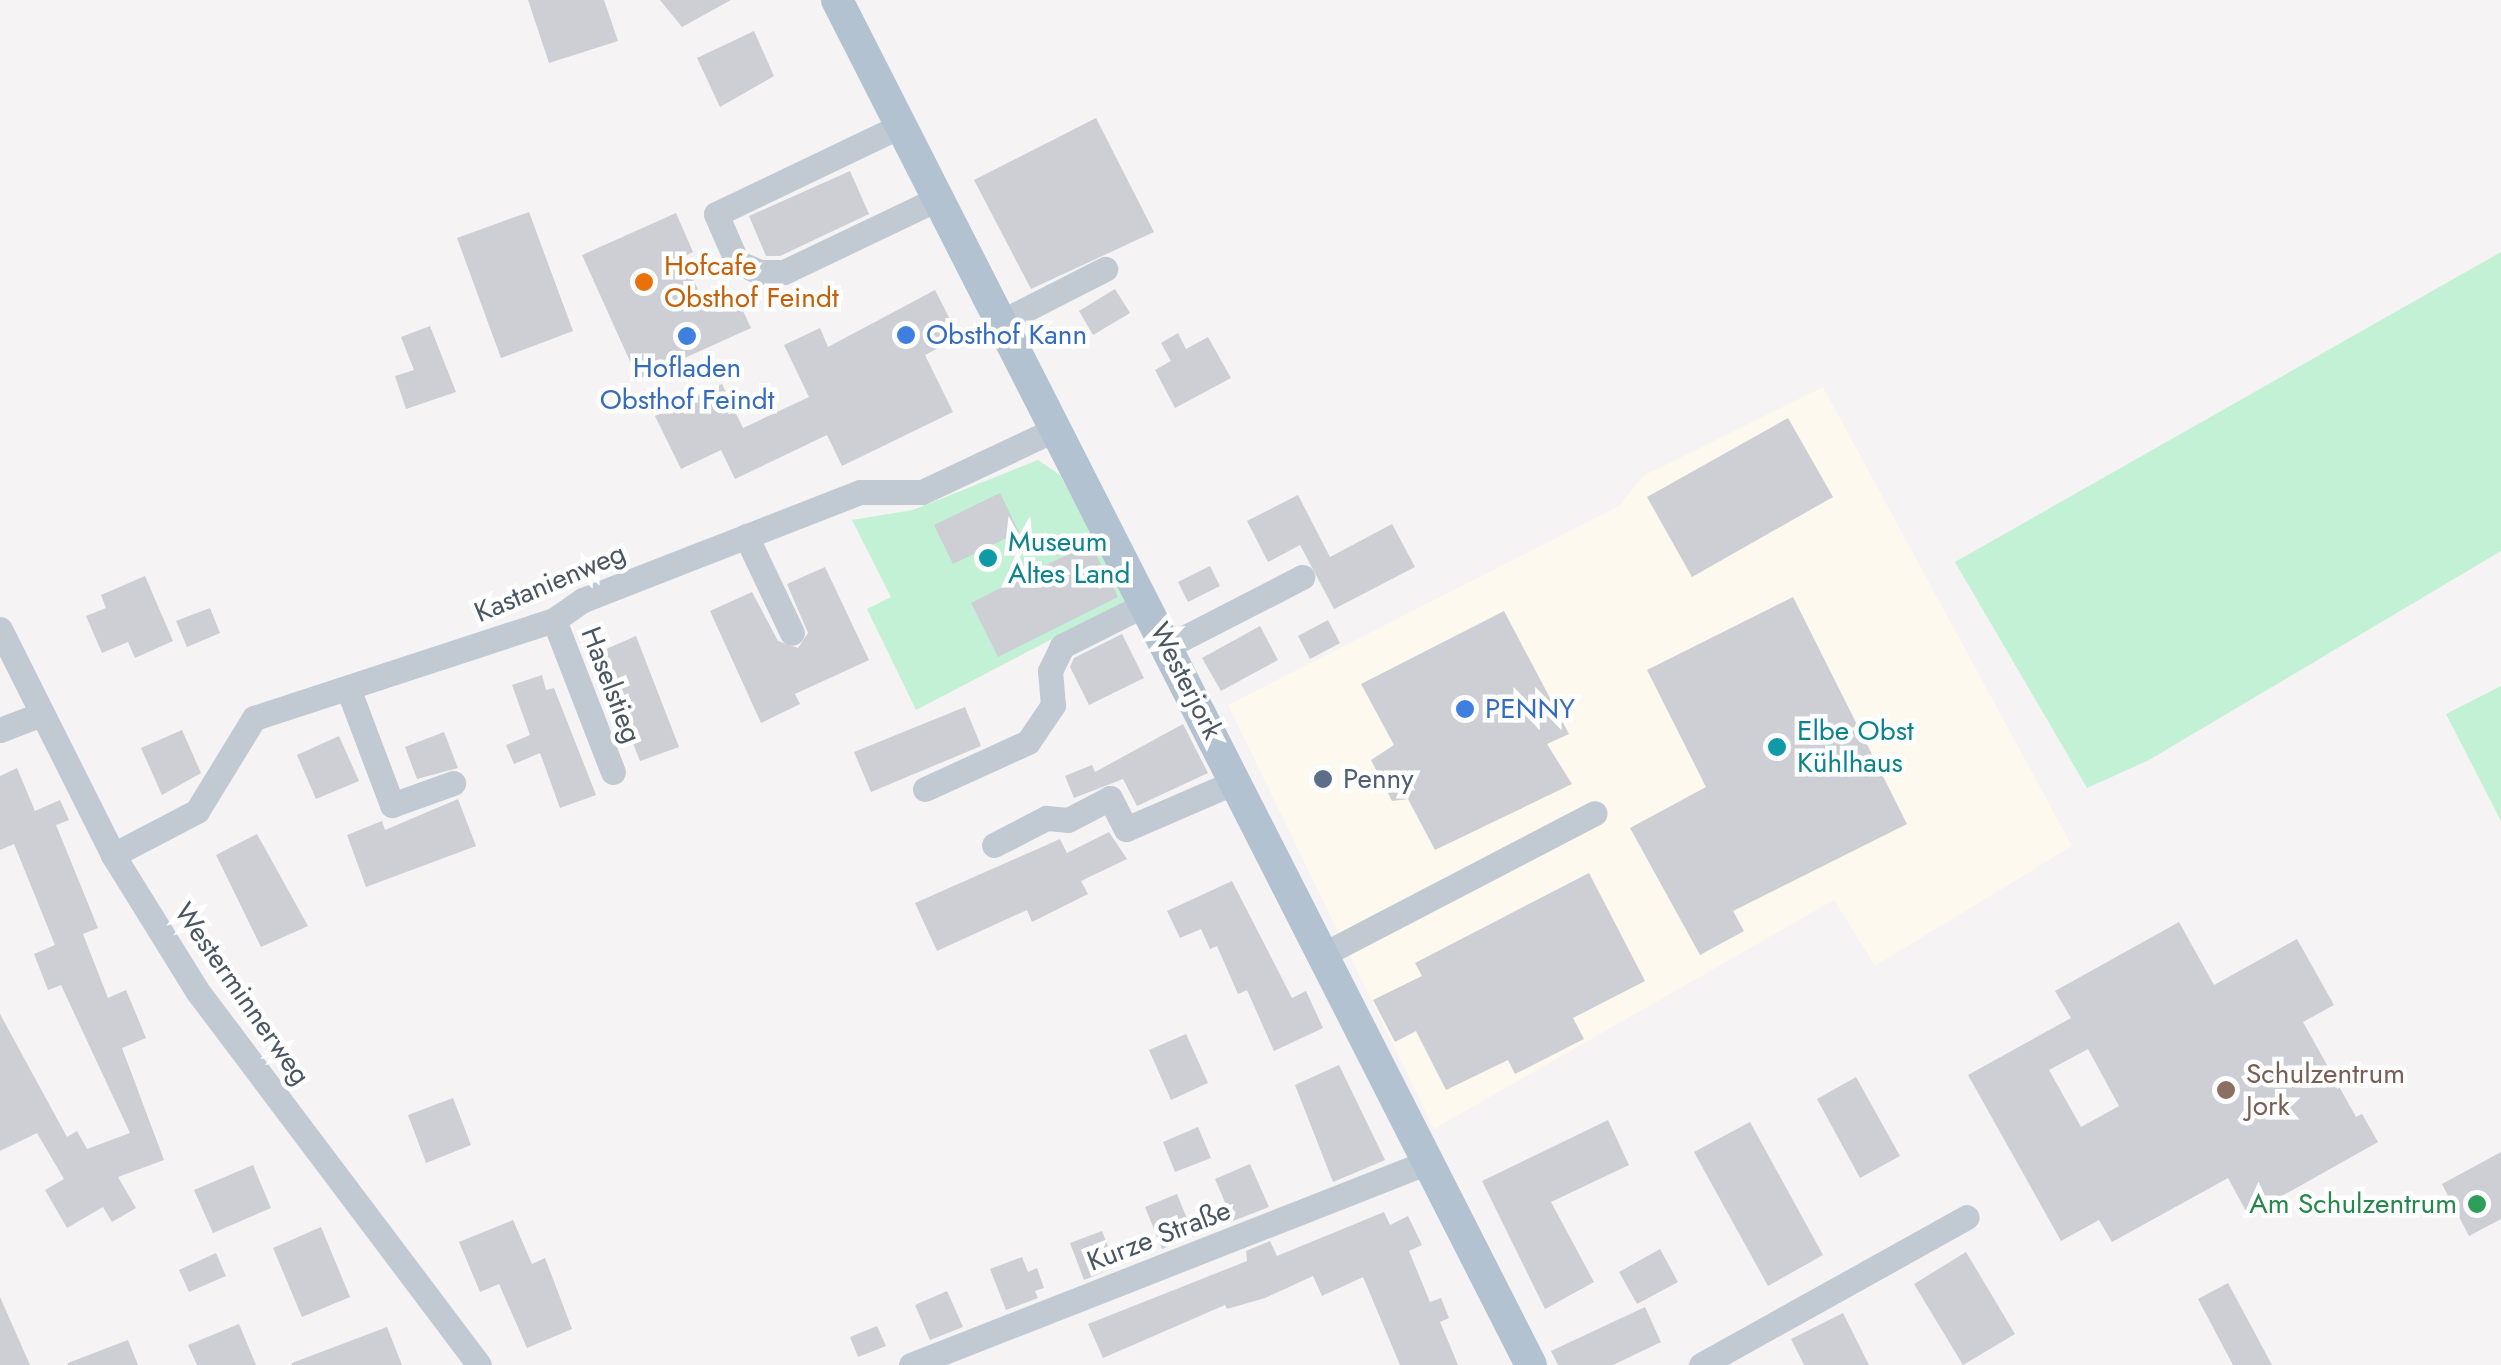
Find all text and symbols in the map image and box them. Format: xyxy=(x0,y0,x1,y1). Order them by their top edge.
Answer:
place label: Hofcafe Obsthof Feindt xyxy=(664,249,839,315)
marker: Hofcafe Obsthof Feindt xyxy=(633,271,655,293)
place label: Obsthof Kann xyxy=(926,318,1087,352)
marker: Obsthof Kann xyxy=(895,324,917,346)
marker: Hofladen Obsthof Feindt xyxy=(676,325,698,347)
place label: Hofladen Obsthof Feindt xyxy=(600,351,774,417)
place label: Museum Altes Land xyxy=(1008,525,1130,591)
street label: Kastanienweg xyxy=(469,536,631,630)
marker: Museum Altes Land xyxy=(977,547,999,569)
street label: Westerjork xyxy=(1142,617,1230,745)
street label: Haselstieg xyxy=(574,622,648,748)
place label: PENNY xyxy=(1485,692,1575,726)
marker: PENNY xyxy=(1454,698,1476,720)
place label: Elbe Obst Kühlhaus xyxy=(1797,714,1914,780)
marker: Elbe Obst Kühlhaus xyxy=(1766,736,1788,758)
place label: Penny xyxy=(1343,762,1414,796)
marker: Penny xyxy=(1312,768,1334,790)
street label: Westerminnerweg xyxy=(167,897,317,1091)
place label: Schulzentrum Jork xyxy=(2246,1057,2405,1123)
marker: Schulzentrum Jork xyxy=(2215,1079,2237,1101)
place label: Am Schulzentrum xyxy=(2249,1187,2457,1221)
street label: Kurze Straße xyxy=(1083,1193,1235,1279)
marker: Am Schulzentrum xyxy=(2466,1193,2488,1215)

